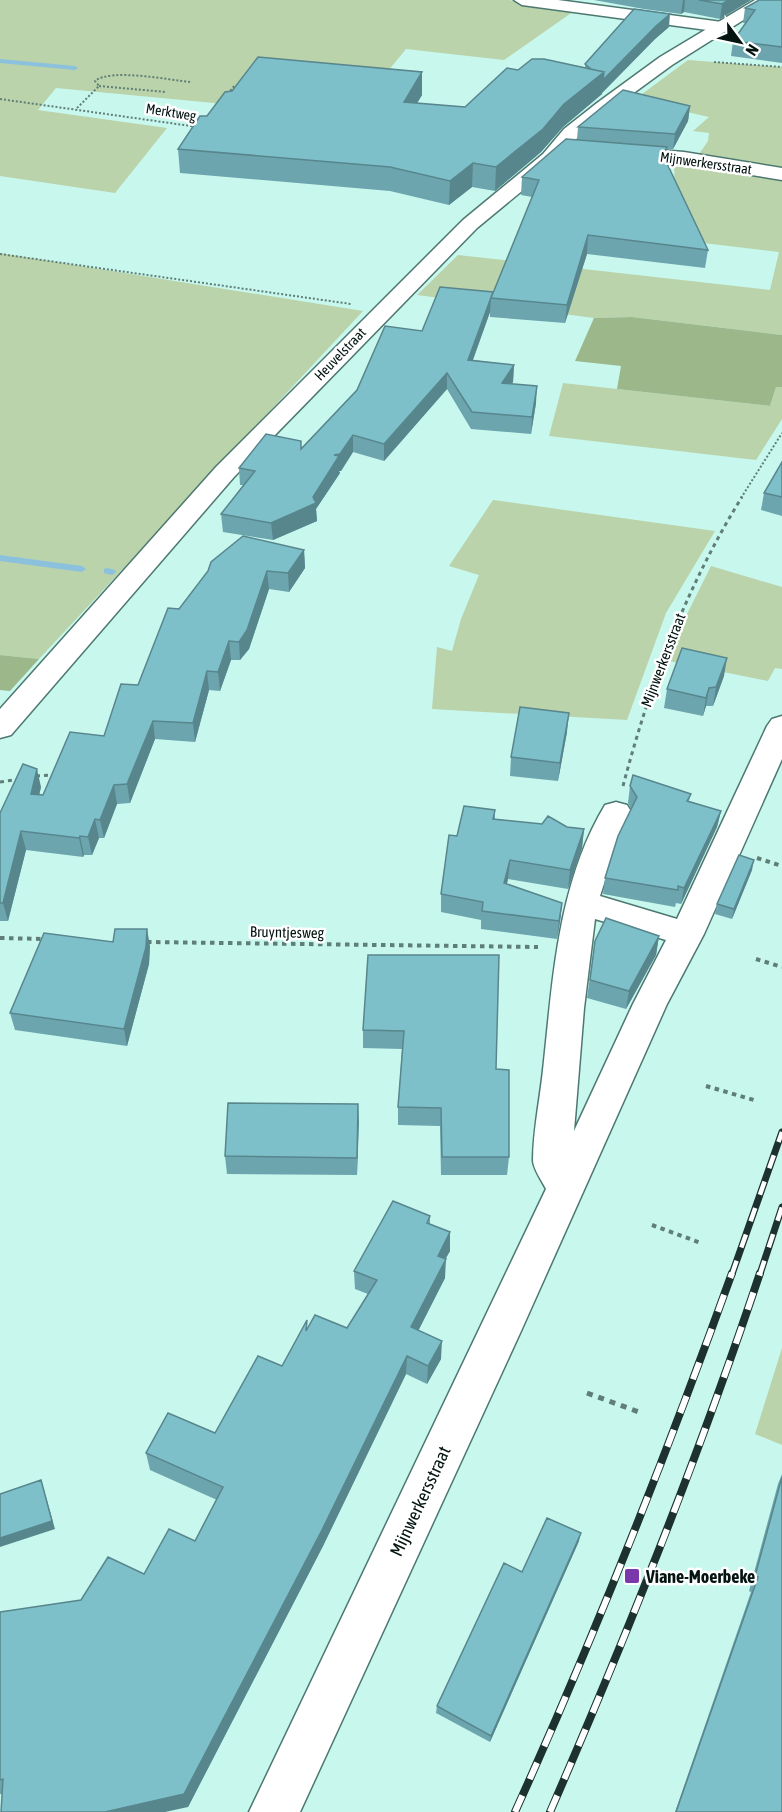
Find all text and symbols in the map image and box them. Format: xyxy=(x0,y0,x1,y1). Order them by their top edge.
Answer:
north arrow xyxy=(710,12,770,72)
text: N xyxy=(742,41,763,59)
street label: Merktweg xyxy=(145,100,197,124)
street label: Mijnwerkersstraat xyxy=(659,149,753,177)
street label: Heuvelstraat xyxy=(311,324,369,384)
street label: Mijnwerkersstraat xyxy=(637,611,689,709)
street label: Bruyntjesweg xyxy=(250,923,325,941)
street label: Mijnwerkersstraat xyxy=(385,1443,455,1559)
place label: Viane-Moerbeke xyxy=(645,1566,755,1587)
marker: Viane-Moerbeke xyxy=(623,1567,641,1585)

